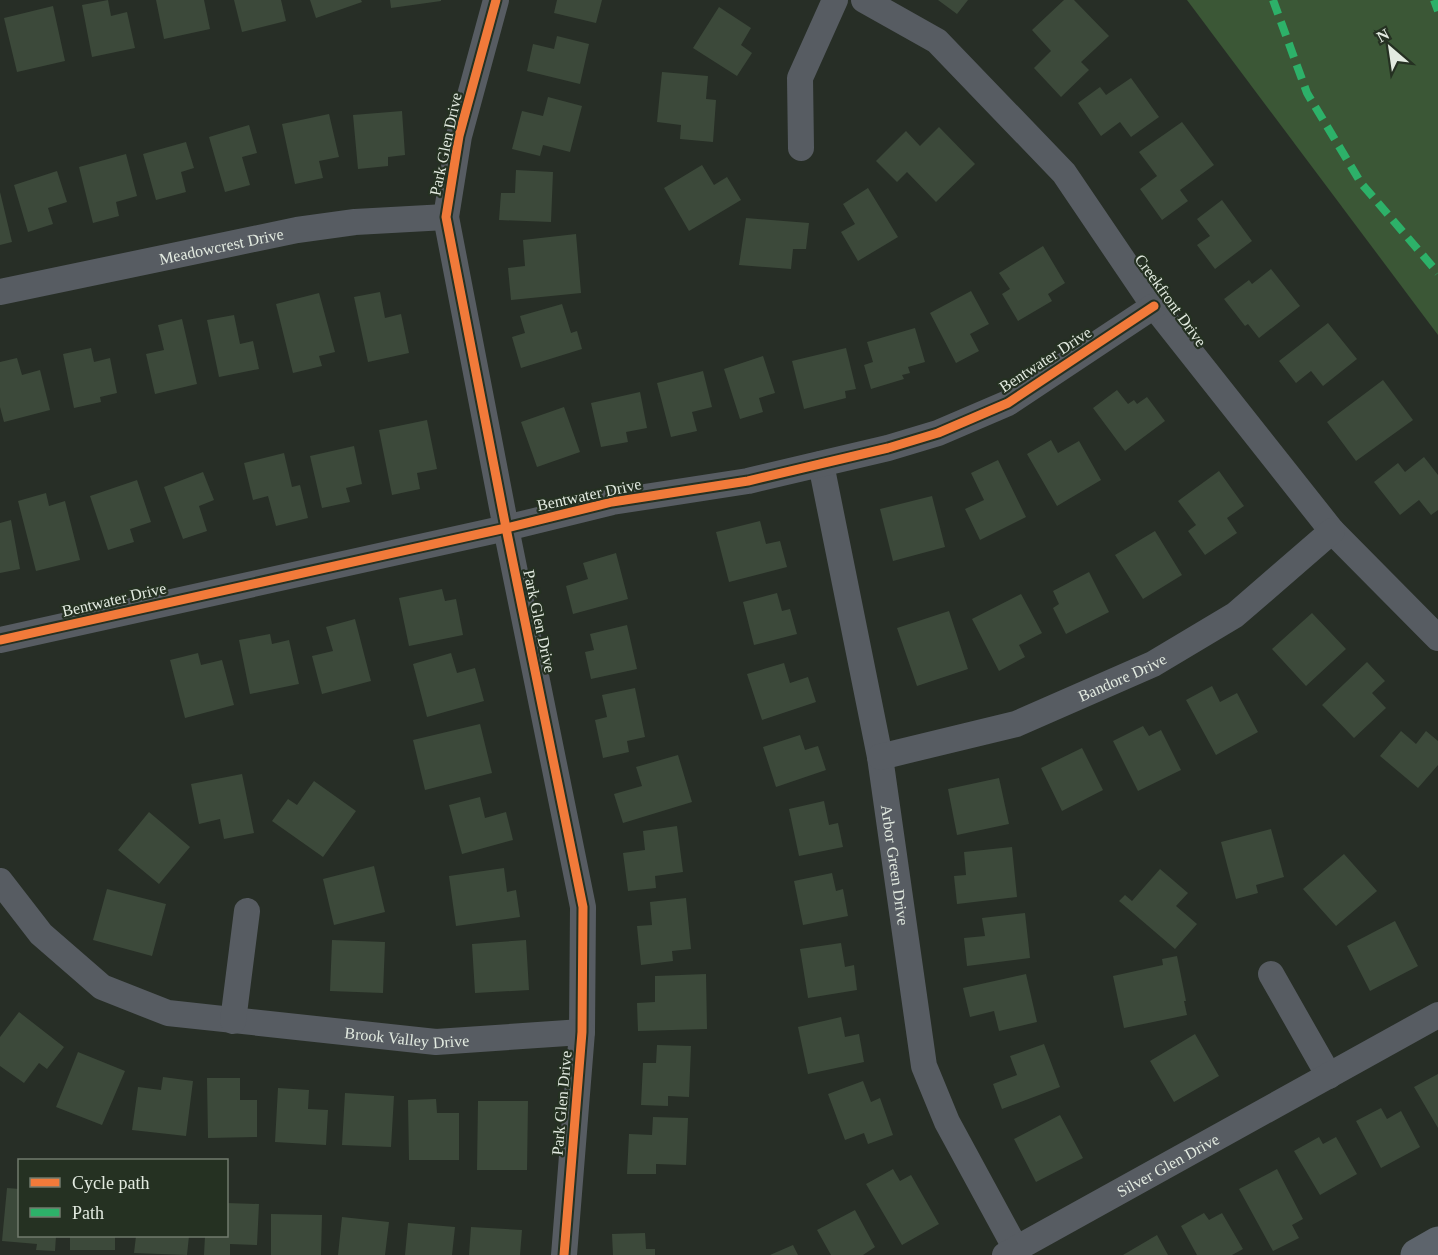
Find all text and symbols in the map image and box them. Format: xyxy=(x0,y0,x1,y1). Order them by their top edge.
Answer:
north arrow xyxy=(1360,18,1420,78)
text: N xyxy=(1374,25,1393,46)
street label: Park Glen Drive xyxy=(426,91,465,197)
street label: Meadowcrest Drive xyxy=(158,225,285,268)
street label: Creekfront Drive xyxy=(1131,251,1210,350)
street label: Bentwater Drive xyxy=(996,323,1094,395)
street label: Bentwater Drive xyxy=(535,475,643,514)
street label: Park Glen Drive xyxy=(520,568,559,674)
street label: Bentwater Drive xyxy=(60,579,168,620)
street label: Bandore Drive xyxy=(1076,650,1169,705)
street label: Arbor Green Drive xyxy=(878,804,912,927)
street label: Brook Valley Drive xyxy=(344,1024,470,1051)
street label: Park Glen Drive xyxy=(548,1050,575,1156)
street label: Silver Glen Drive xyxy=(1114,1130,1222,1200)
legend xyxy=(18,1159,228,1237)
text: Cycle path xyxy=(72,1173,149,1193)
text: Path xyxy=(72,1203,104,1223)

